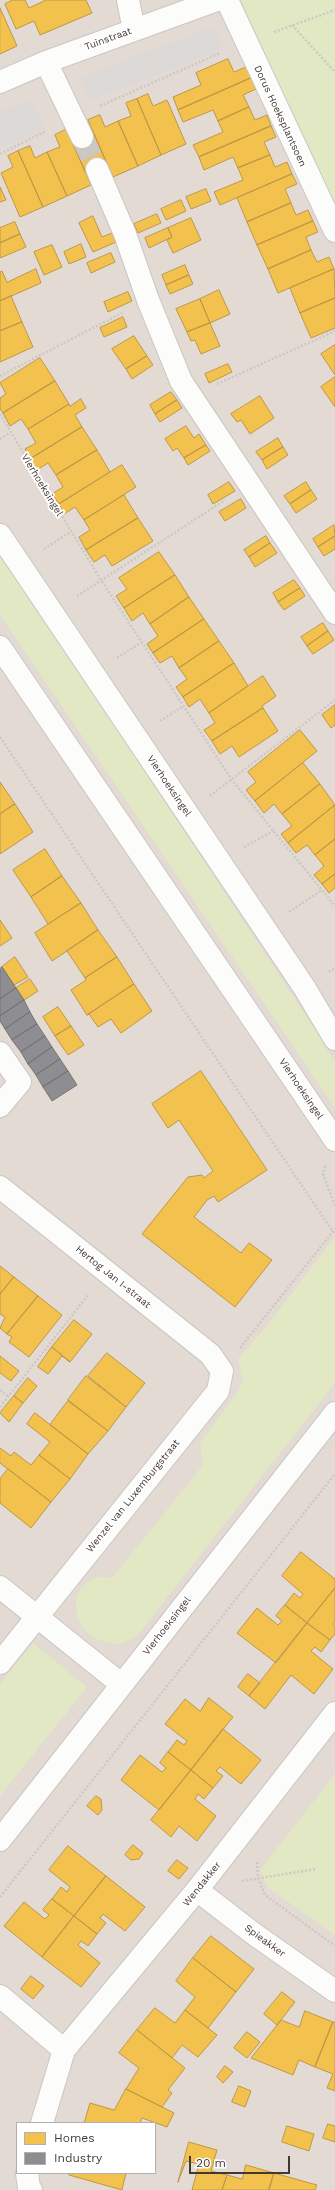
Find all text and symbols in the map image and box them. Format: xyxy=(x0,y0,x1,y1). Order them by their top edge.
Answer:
street label: Tuinstraat xyxy=(83,25,133,53)
street label: Dorus Hoeksplantsoen xyxy=(251,63,309,169)
street label: Vierhoeksingel xyxy=(19,452,65,518)
street label: Vierhoeksingel xyxy=(144,753,194,819)
street label: Vierhoeksingel xyxy=(276,1056,326,1122)
street label: Hertog Jan I-straat xyxy=(73,1243,153,1311)
street label: Wenzel van Luxemburgstraat xyxy=(84,1437,182,1555)
street label: Vierhoeksingel xyxy=(140,1594,194,1658)
street label: Wendakker xyxy=(180,1859,224,1909)
street label: Spieakker xyxy=(242,1922,288,1960)
legend xyxy=(16,2122,156,2174)
text: Homes xyxy=(54,2131,95,2145)
scale bar xyxy=(191,2148,292,2174)
text: Industry xyxy=(54,2151,102,2165)
text: 20 m xyxy=(196,2156,226,2170)

